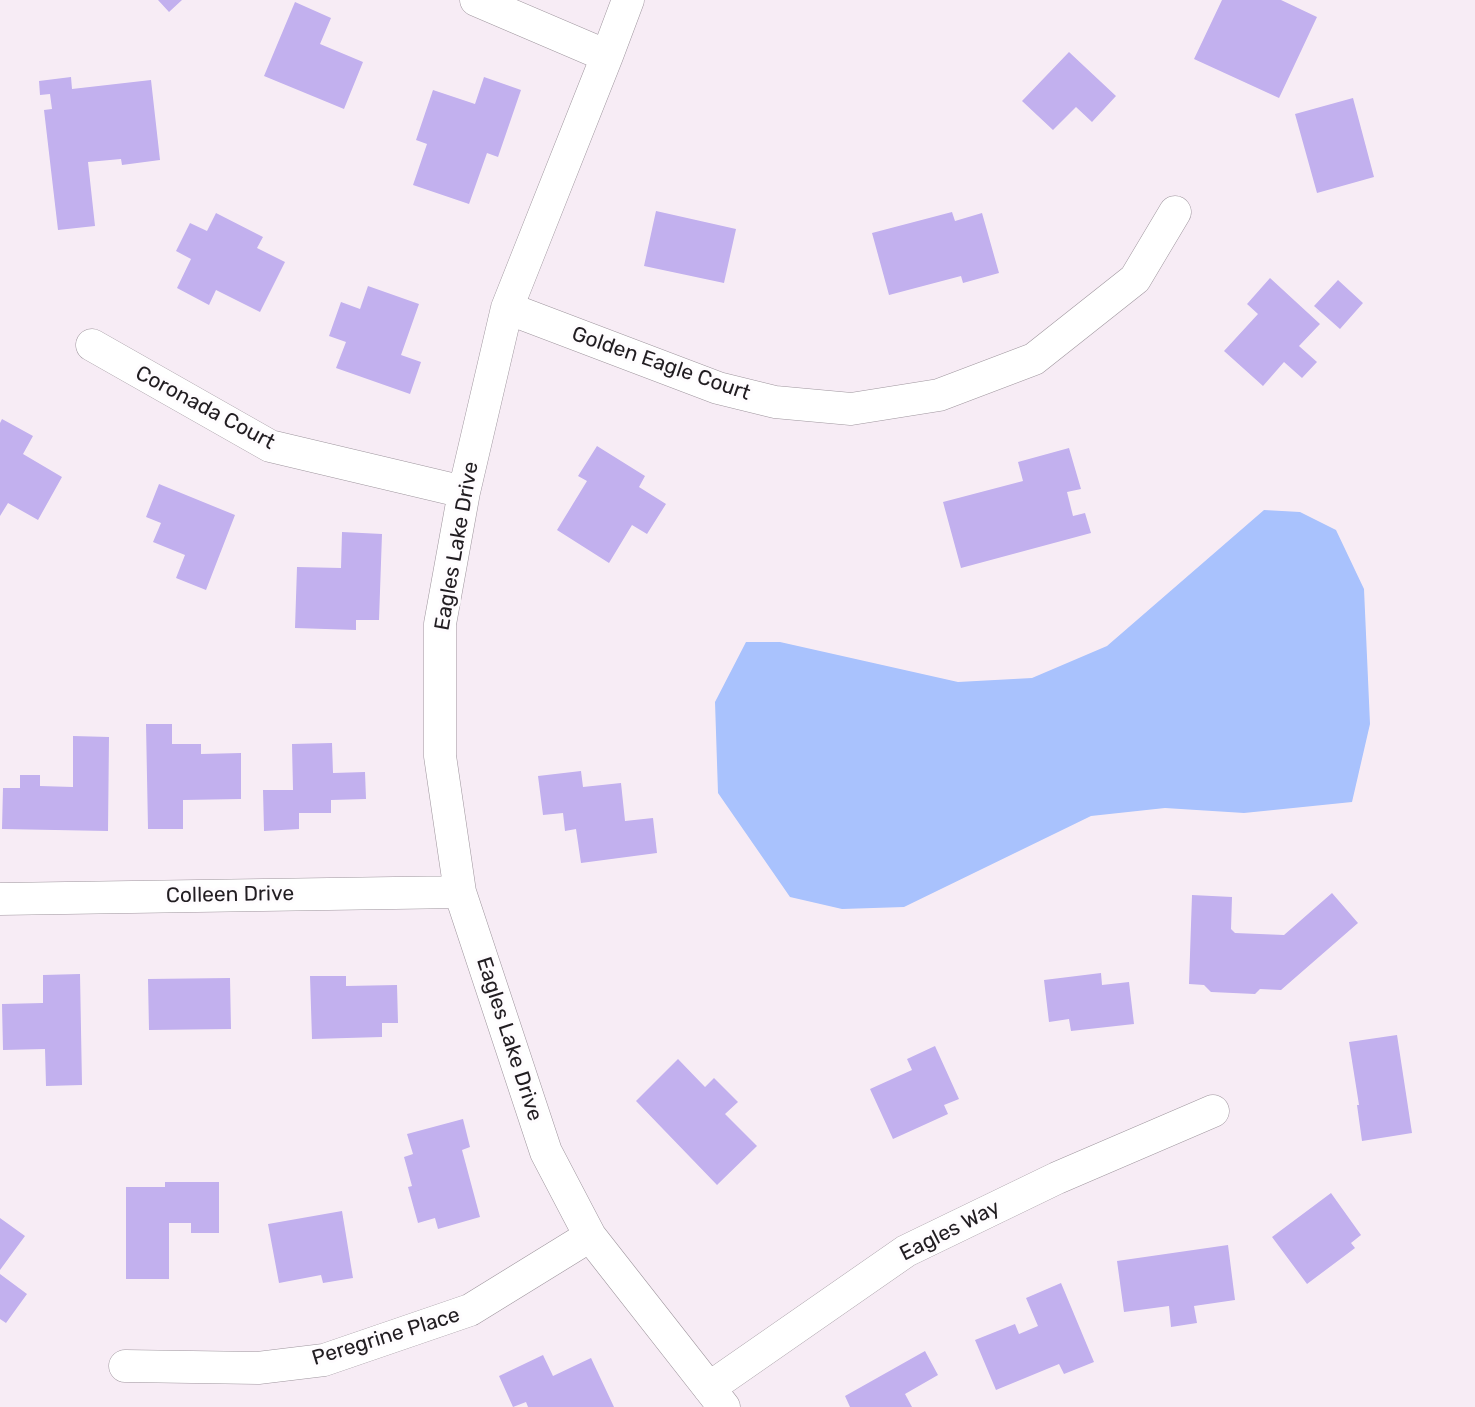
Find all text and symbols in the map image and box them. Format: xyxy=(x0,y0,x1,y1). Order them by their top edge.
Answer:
street label: Golden Eagle Court xyxy=(568,322,754,406)
street label: Coronada Court xyxy=(131,361,279,455)
street label: Eagles Lake Drive xyxy=(430,460,484,632)
street label: Colleen Drive xyxy=(166,881,294,909)
street label: Eagles Lake Drive xyxy=(471,954,547,1124)
street label: Eagles Way xyxy=(896,1195,1004,1267)
street label: Peregrine Place xyxy=(309,1303,463,1371)

